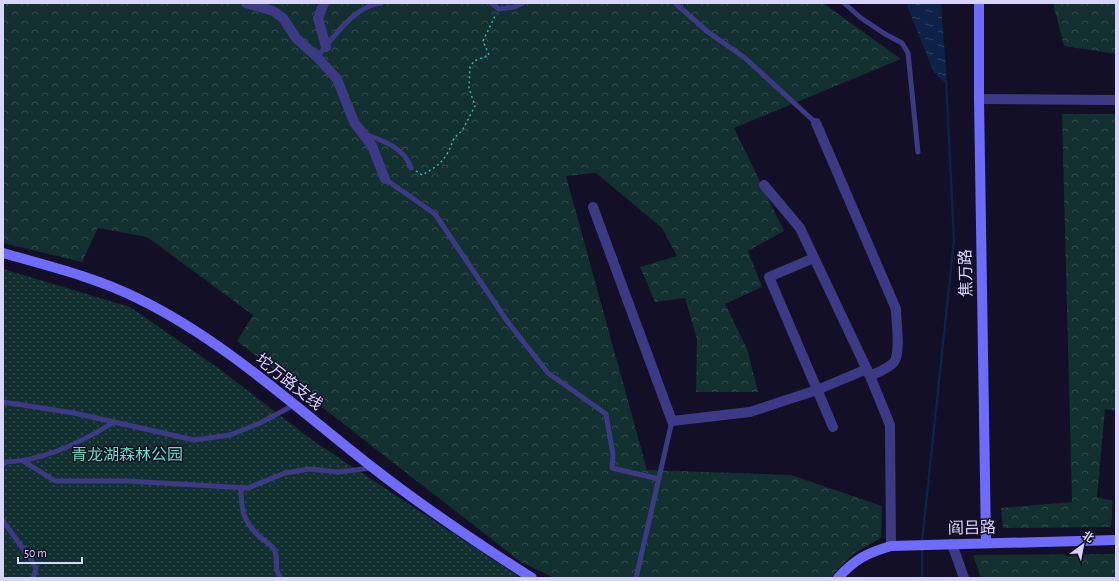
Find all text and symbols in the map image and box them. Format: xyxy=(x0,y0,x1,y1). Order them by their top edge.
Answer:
street label: 焦万路 xyxy=(957,249,974,297)
street label: 坨万路支线 xyxy=(253,350,326,413)
park label: 青龙湖森林公园 xyxy=(71,446,183,463)
street label: 阎吕路 xyxy=(948,519,996,536)
north arrow xyxy=(1063,525,1103,565)
text: 北 xyxy=(1080,529,1096,545)
scale bar xyxy=(18,539,82,565)
text: 50 m xyxy=(24,547,47,559)

